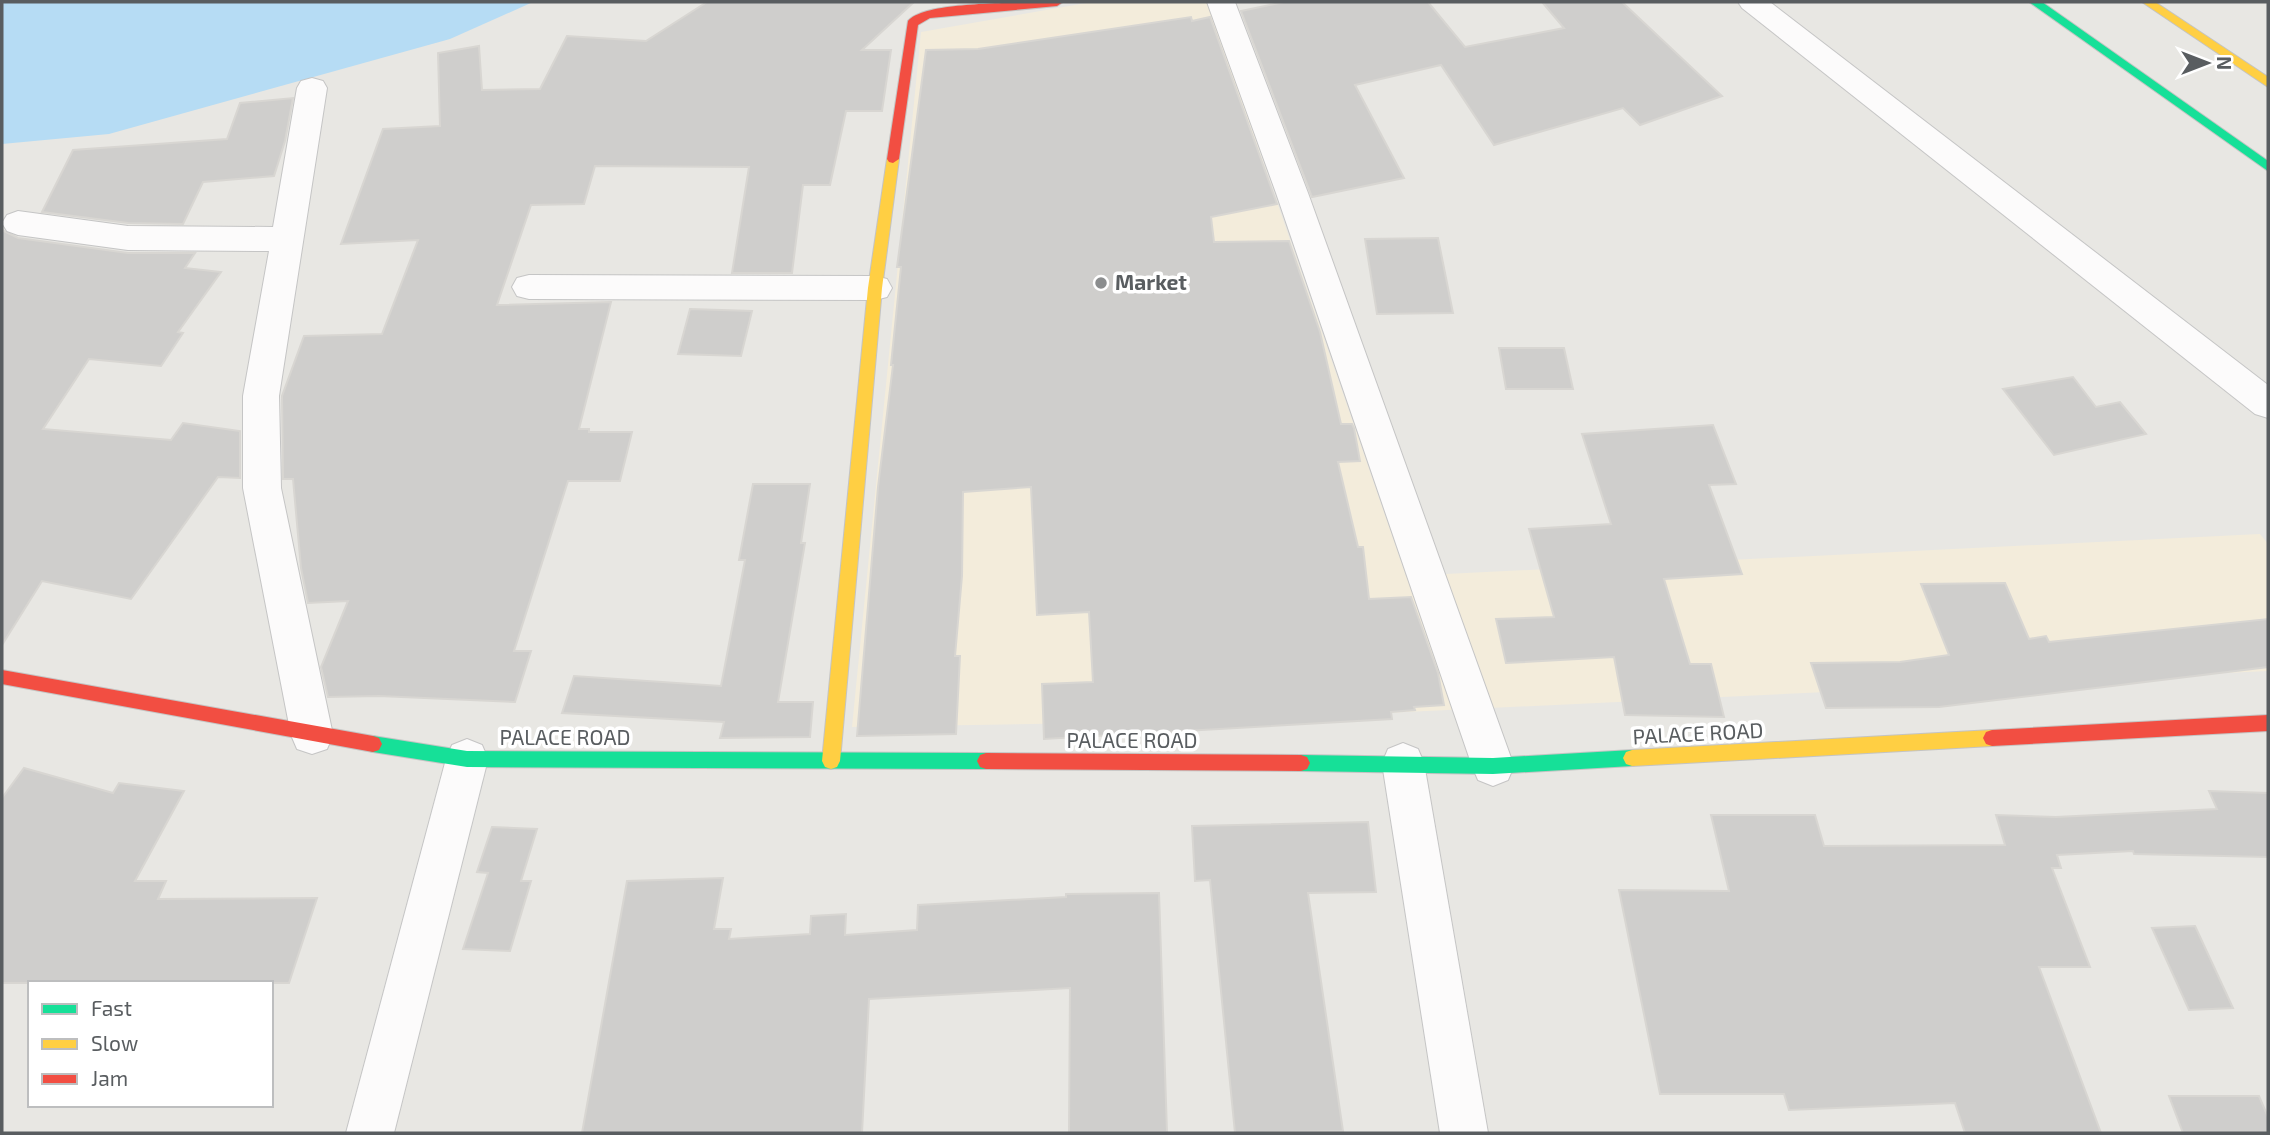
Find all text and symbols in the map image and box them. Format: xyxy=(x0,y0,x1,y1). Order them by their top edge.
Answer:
north arrow xyxy=(2172,28,2242,98)
text: N xyxy=(2213,56,2236,70)
place label: Market xyxy=(1115,269,1187,294)
marker: Market xyxy=(1093,275,1109,291)
street label: PALACE ROAD xyxy=(1632,717,1764,748)
street label: PALACE ROAD xyxy=(500,724,630,749)
street label: PALACE ROAD xyxy=(1067,727,1197,752)
legend xyxy=(28,981,273,1107)
text: Fast xyxy=(91,995,132,1020)
text: Slow xyxy=(91,1030,138,1055)
text: Jam xyxy=(91,1065,128,1090)

